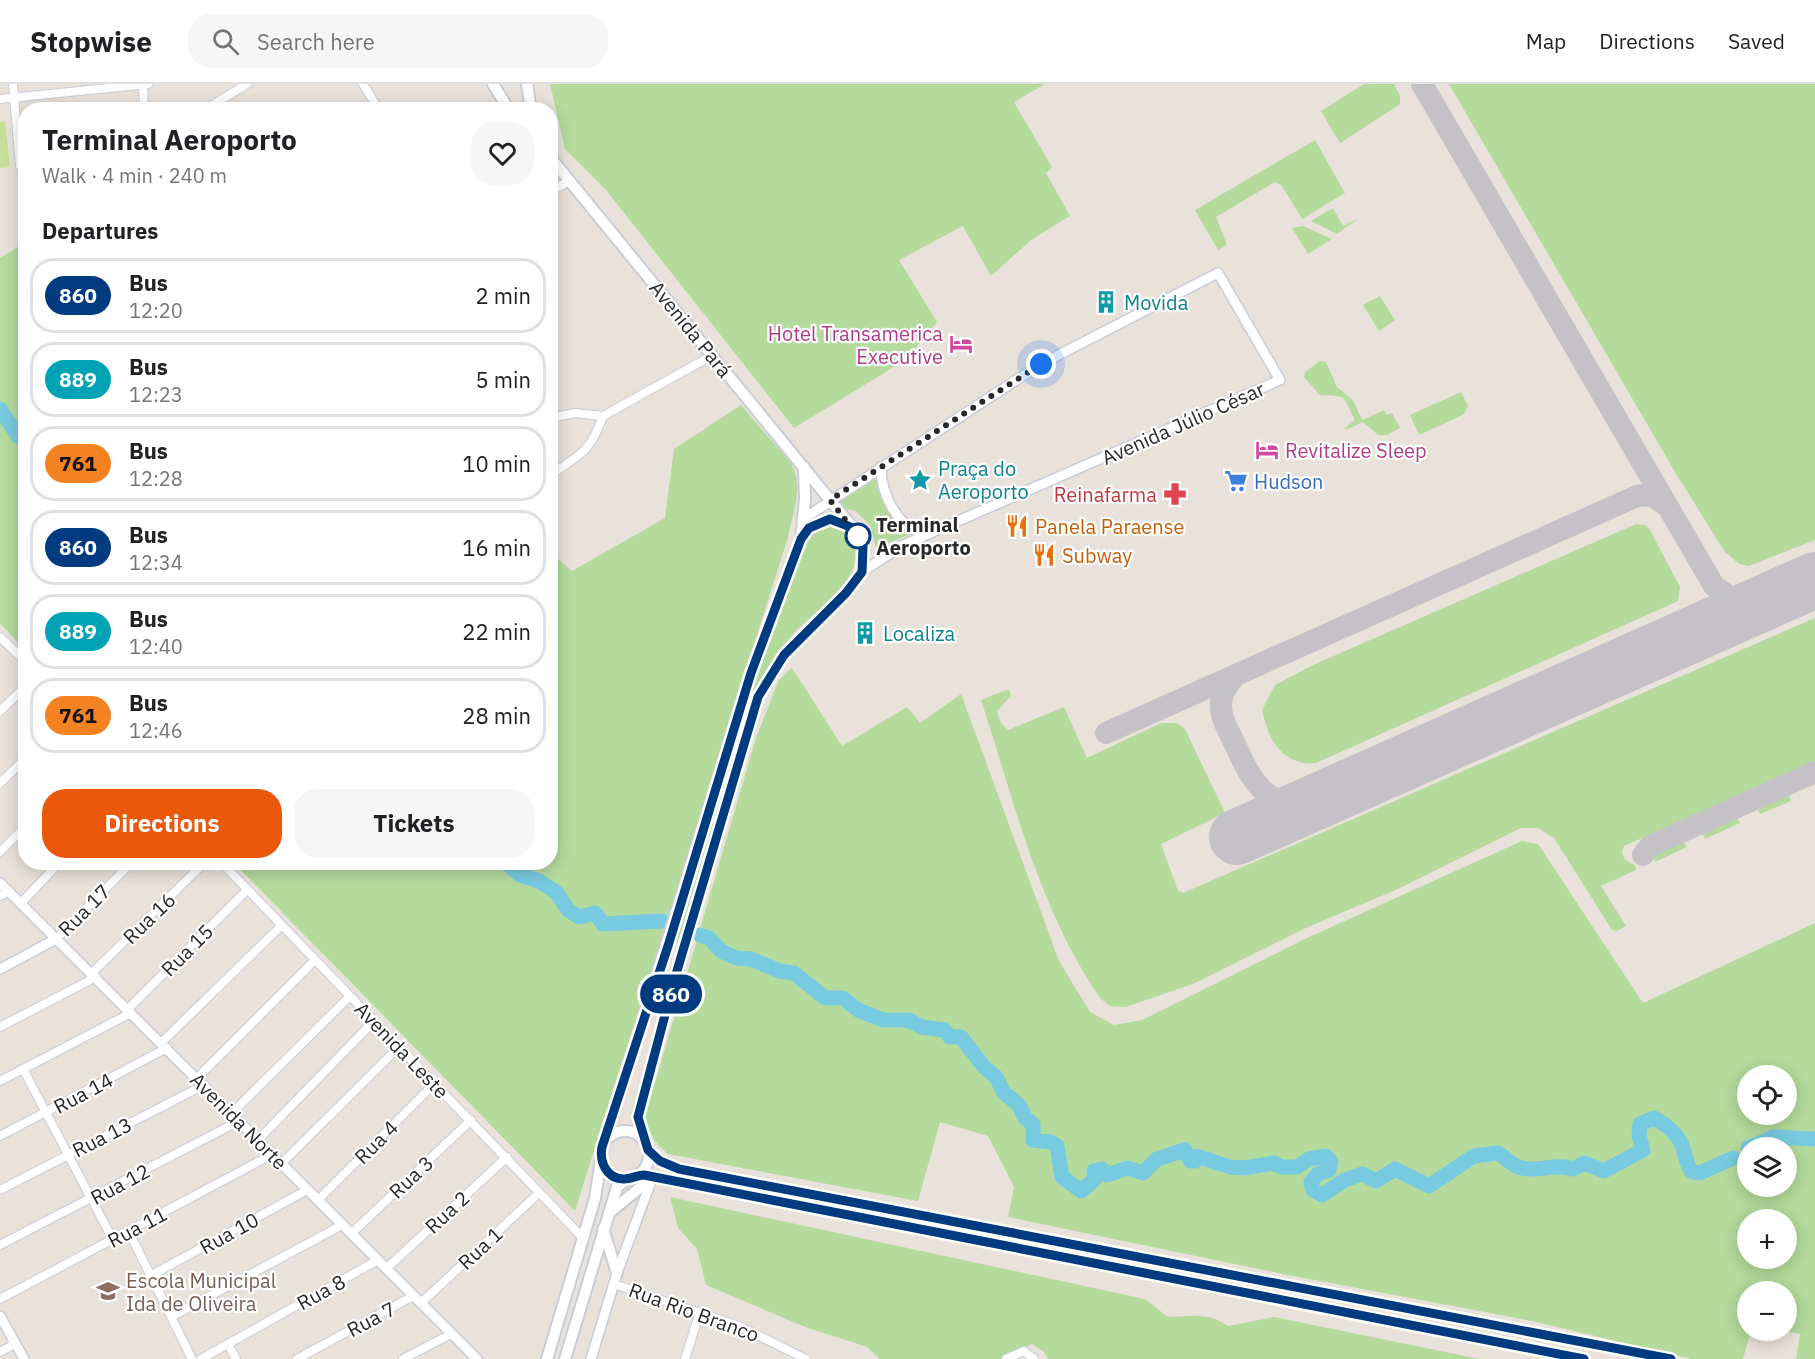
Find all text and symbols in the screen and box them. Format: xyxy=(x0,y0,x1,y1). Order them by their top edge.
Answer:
search box xyxy=(188,14,608,68)
text: Stopwise xyxy=(30,23,152,60)
icon: search xyxy=(209,25,242,58)
text: Search here xyxy=(257,27,375,56)
text: Map xyxy=(1526,27,1566,55)
text: Directions xyxy=(1599,27,1695,55)
text: Saved xyxy=(1728,27,1785,55)
text: Terminal Aeroporto xyxy=(42,121,297,158)
button: heart xyxy=(471,122,534,185)
text: Walk · 4 min · 240 m xyxy=(42,162,227,189)
text: Departures xyxy=(42,216,158,245)
text: Bus xyxy=(129,268,168,297)
street label: Avenida Pará xyxy=(644,275,739,383)
text: 860 xyxy=(59,281,97,309)
text: 2 min xyxy=(475,281,531,310)
building icon: Movida xyxy=(1093,289,1119,315)
place label: Movida xyxy=(1124,289,1189,316)
text: 12:20 xyxy=(129,297,183,324)
place label: Hotel Transamerica Executive xyxy=(768,320,943,370)
hotel icon: Hotel Transamerica Executive xyxy=(948,331,974,357)
your location xyxy=(1026,349,1056,379)
text: Bus xyxy=(129,352,168,381)
text: 889 xyxy=(59,365,97,393)
text: 5 min xyxy=(475,365,531,394)
street label: Avenida Júlio César xyxy=(1097,375,1269,471)
text: 12:23 xyxy=(129,381,183,408)
text: Bus xyxy=(129,436,168,465)
hotel icon: Revitalize Sleep xyxy=(1254,437,1280,463)
place label: Revitalize Sleep xyxy=(1285,437,1427,464)
text: 761 xyxy=(59,449,97,477)
text: 10 min xyxy=(462,449,531,478)
place label: Praça do Aeroporto xyxy=(938,455,1029,505)
text: 12:28 xyxy=(129,465,183,492)
place icon: Praça do Aeroporto xyxy=(907,467,933,493)
supermarket icon: Hudson xyxy=(1223,468,1249,494)
place label: Hudson xyxy=(1254,468,1323,495)
place label: Reinafarma xyxy=(1054,481,1157,508)
pharmacy icon: Reinafarma xyxy=(1162,481,1188,507)
place label: Terminal Aeroporto xyxy=(876,511,971,561)
restaurant icon: Panela Paraense xyxy=(1004,513,1030,539)
place label: Panela Paraense xyxy=(1035,513,1184,540)
text: Bus xyxy=(129,520,168,549)
marker: Terminal Aeroporto xyxy=(845,523,871,549)
text: 860 xyxy=(59,533,97,561)
text: 16 min xyxy=(462,533,531,562)
restaurant icon: Subway xyxy=(1031,542,1057,568)
place label: Subway xyxy=(1062,542,1132,569)
text: 12:34 xyxy=(129,549,183,576)
text: Bus xyxy=(129,604,168,633)
text: 889 xyxy=(59,617,97,645)
text: 22 min xyxy=(462,617,531,646)
building icon: Localiza xyxy=(852,620,878,646)
place label: Localiza xyxy=(883,620,955,647)
text: 12:40 xyxy=(129,633,183,660)
text: Bus xyxy=(129,688,168,717)
text: 761 xyxy=(59,701,97,729)
text: 28 min xyxy=(462,701,531,730)
text: 12:46 xyxy=(129,717,183,744)
button: Directions xyxy=(42,789,282,858)
button: Tickets xyxy=(294,789,534,858)
street label: Rua 17 xyxy=(52,878,116,942)
street label: Rua 16 xyxy=(117,886,181,950)
street label: Rua 15 xyxy=(155,918,219,982)
line badge: 860 xyxy=(636,974,706,1014)
text: 860 xyxy=(652,980,690,1008)
street label: Avenida Leste xyxy=(349,996,455,1104)
map controls xyxy=(1737,1065,1797,1341)
button: locate xyxy=(1737,1065,1797,1125)
street label: Rua 14 xyxy=(49,1066,117,1120)
street label: Avenida Norte xyxy=(185,1067,294,1176)
street label: Rua 13 xyxy=(68,1111,136,1163)
street label: Rua 4 xyxy=(348,1114,404,1170)
button: layers xyxy=(1737,1137,1797,1197)
street label: Rua 3 xyxy=(383,1150,439,1204)
street label: Rua 12 xyxy=(86,1157,154,1211)
street label: Rua 2 xyxy=(419,1185,475,1239)
street label: Rua 11 xyxy=(103,1200,171,1254)
street label: Rua 10 xyxy=(195,1206,263,1260)
button: + xyxy=(1737,1209,1797,1269)
street label: Rua 1 xyxy=(452,1221,508,1275)
place label: Escola Municipal Ida de Oliveira xyxy=(126,1267,276,1317)
street label: Rua 8 xyxy=(292,1268,350,1316)
street label: Rua Rio Branco xyxy=(625,1276,763,1348)
school or university icon: Escola Municipal Ida de Oliveira xyxy=(95,1278,121,1304)
button: − xyxy=(1737,1281,1797,1341)
street label: Rua 7 xyxy=(342,1295,400,1343)

